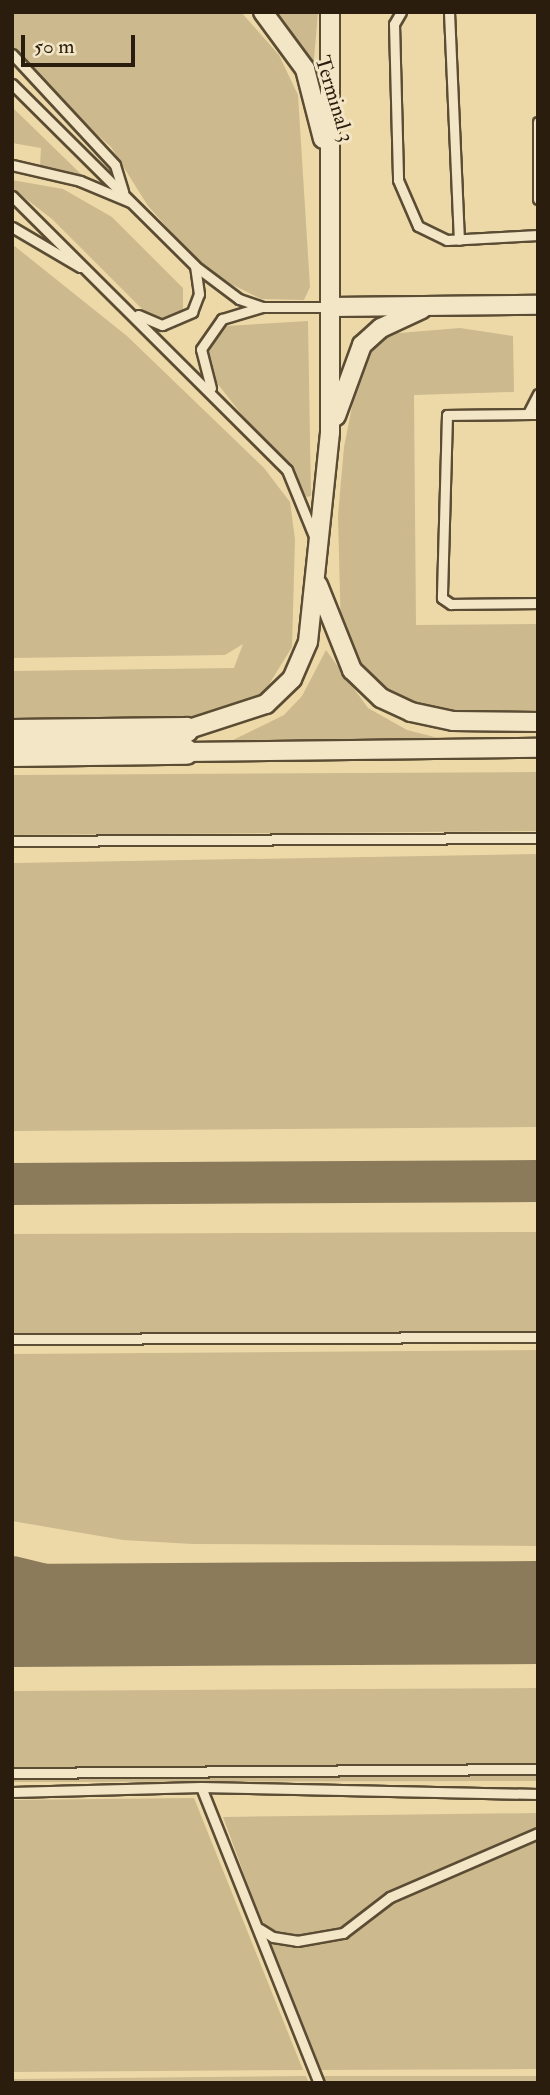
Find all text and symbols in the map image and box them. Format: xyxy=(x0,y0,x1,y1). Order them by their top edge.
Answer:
scale bar xyxy=(24,21,138,65)
text: 50 m xyxy=(34,33,75,60)
street label: Terminal 3 xyxy=(309,53,359,145)

